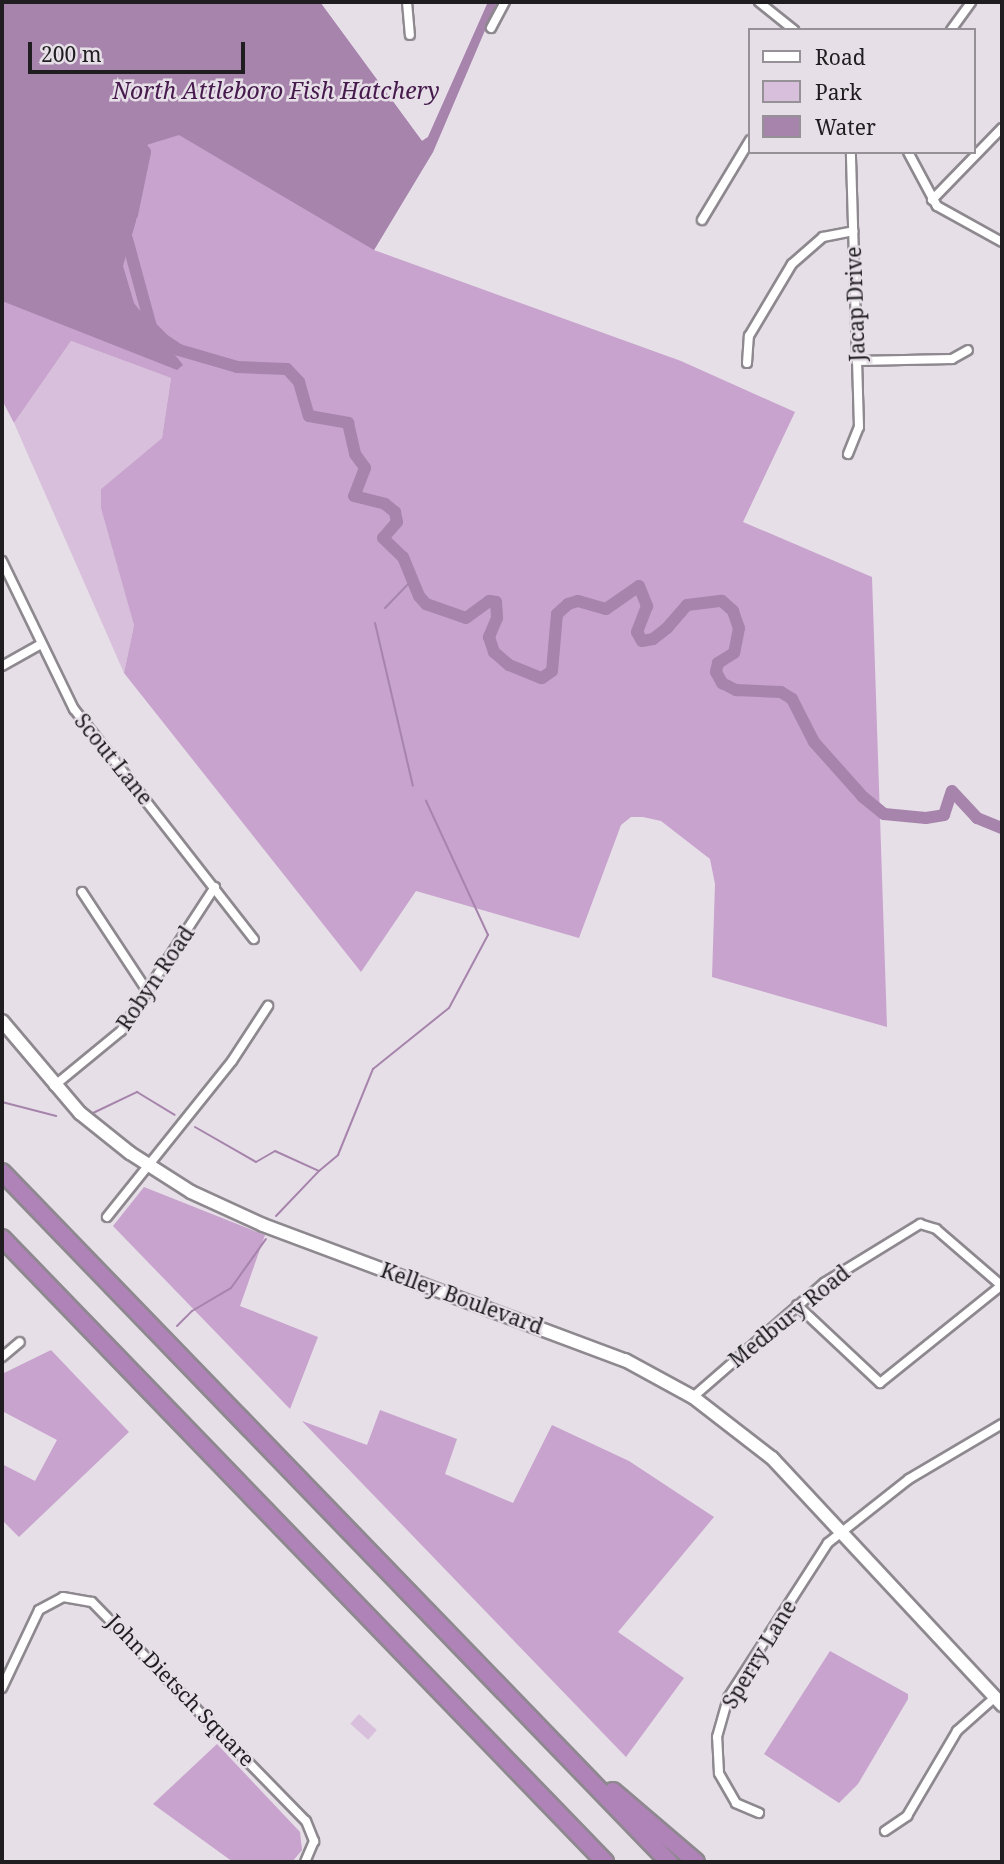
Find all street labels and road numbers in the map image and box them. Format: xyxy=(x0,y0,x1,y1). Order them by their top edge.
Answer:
street label: Jacap Drive xyxy=(840,246,870,362)
street label: Scout Lane xyxy=(70,708,158,810)
street label: Robyn Road xyxy=(111,921,199,1035)
street label: Kelley Boulevard xyxy=(377,1257,547,1339)
street label: Medbury Road xyxy=(724,1260,854,1372)
street label: Sperry Lane xyxy=(717,1595,801,1713)
street label: John Dietsch Square xyxy=(102,1609,260,1771)

